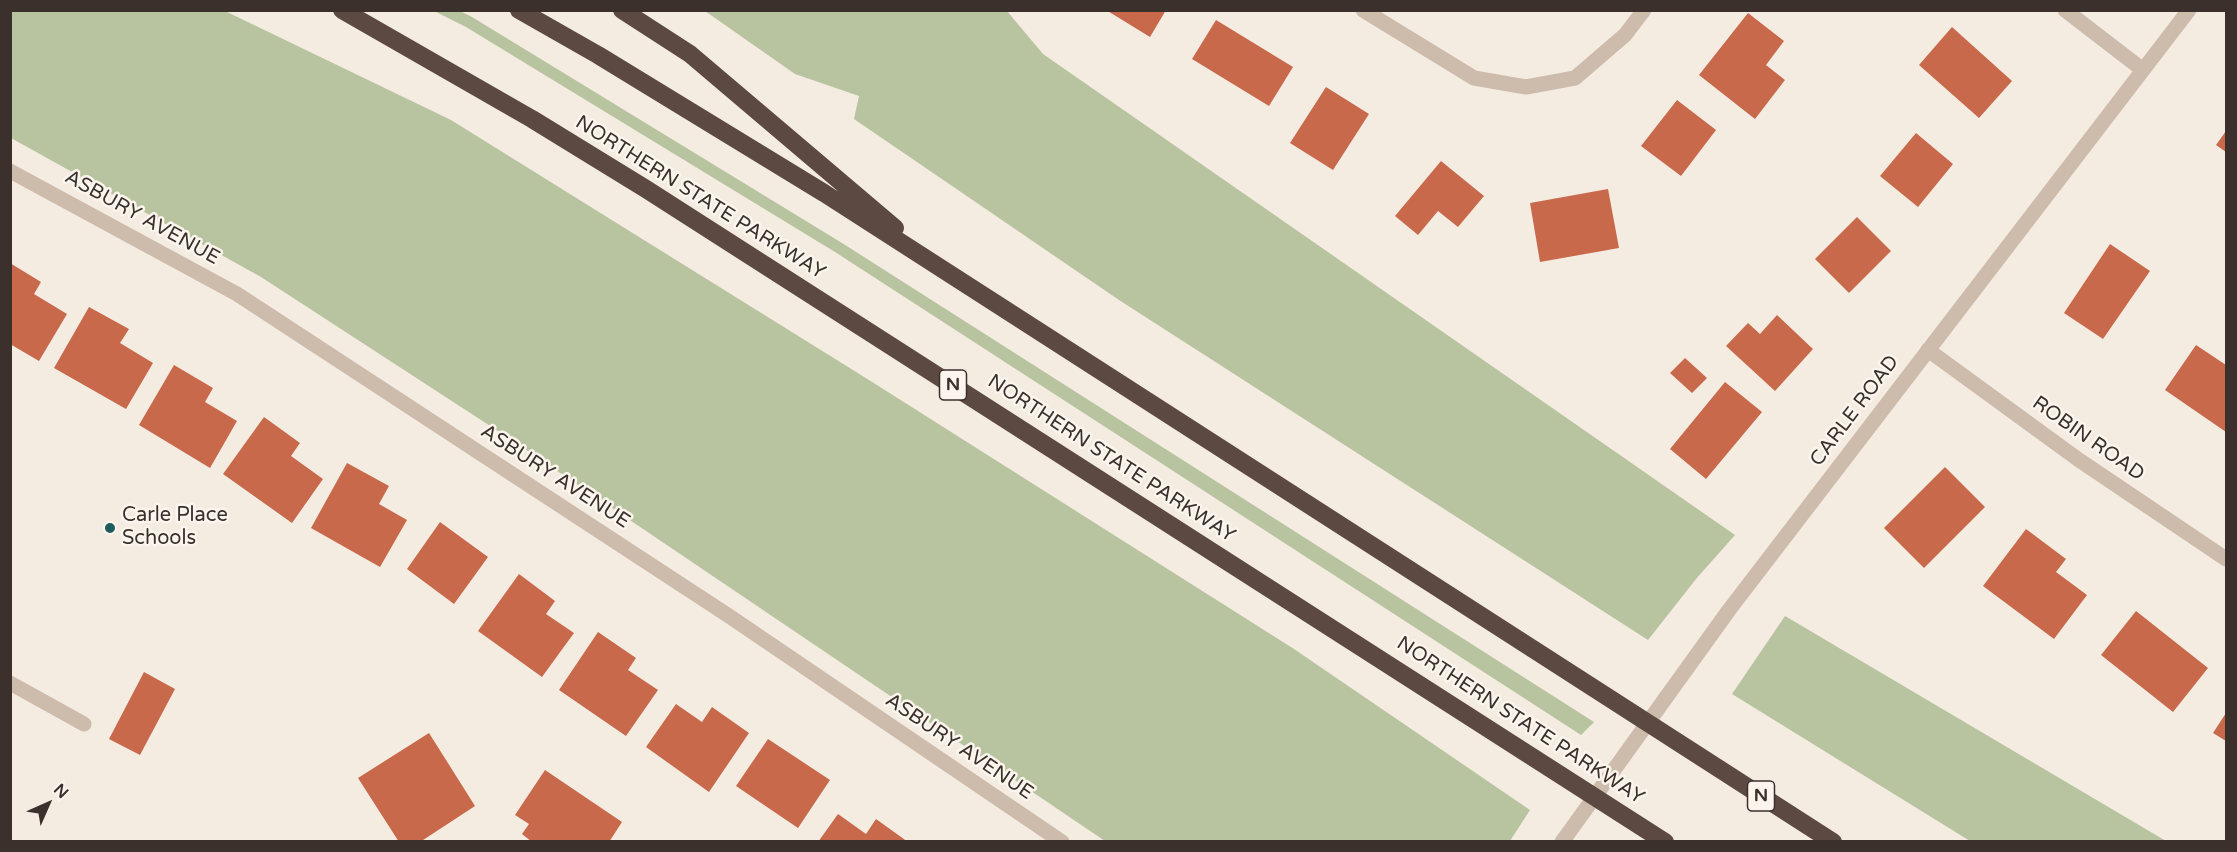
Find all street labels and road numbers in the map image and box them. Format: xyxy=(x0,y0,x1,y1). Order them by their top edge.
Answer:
street label: NORTHERN STATE PARKWAY xyxy=(571,111,829,285)
street label: ASBURY AVENUE xyxy=(60,166,224,270)
street label: CARLE ROAD xyxy=(1805,351,1905,471)
road number: N xyxy=(940,370,966,400)
street label: NORTHERN STATE PARKWAY xyxy=(983,370,1239,548)
street label: ROBIN ROAD xyxy=(2027,391,2149,487)
street label: ASBURY AVENUE xyxy=(476,420,634,534)
street label: NORTHERN STATE PARKWAY xyxy=(1392,632,1648,810)
street label: ASBURY AVENUE xyxy=(881,689,1037,805)
road number: N xyxy=(1748,781,1774,811)

